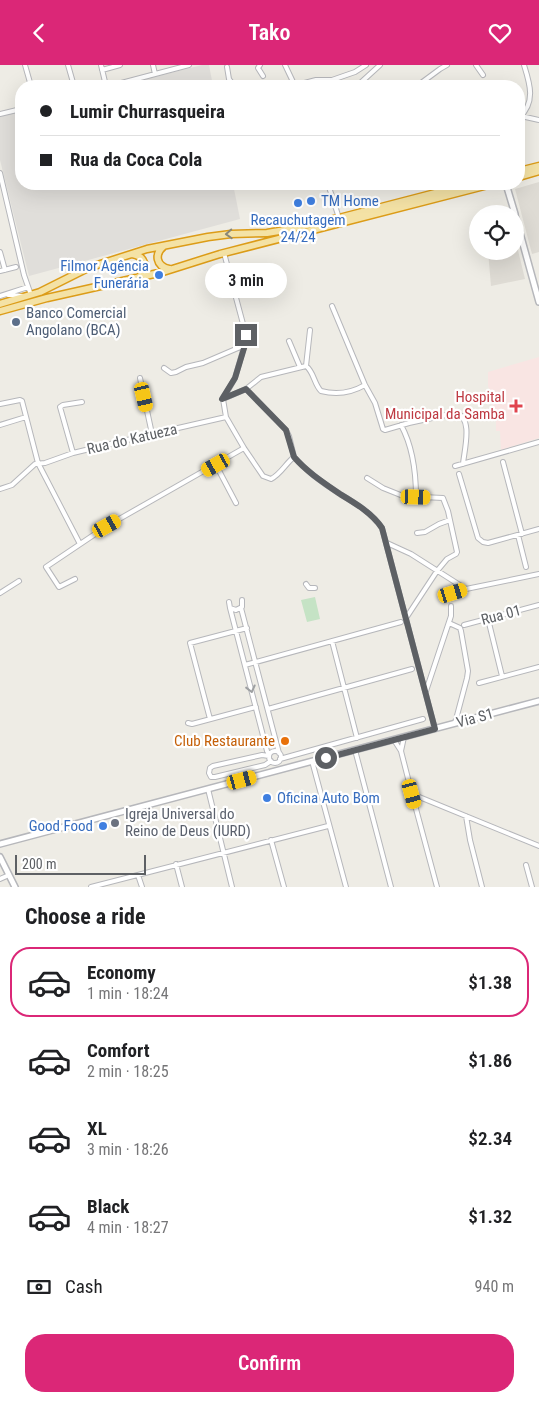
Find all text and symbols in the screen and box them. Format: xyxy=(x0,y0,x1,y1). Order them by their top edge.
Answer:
icon: back xyxy=(25,19,53,47)
icon: heart xyxy=(486,19,514,47)
text: Tako xyxy=(249,20,290,45)
text: Lumir Churrasqueira xyxy=(70,100,225,123)
text: Rua da Coca Cola xyxy=(70,148,202,171)
place label: TM Home xyxy=(321,192,379,210)
marker: TM Home xyxy=(305,195,317,207)
marker: Recauchutagem 24/24 xyxy=(292,197,304,209)
map controls xyxy=(469,205,524,260)
button: locate xyxy=(469,205,524,260)
place label: Recauchutagem 24/24 xyxy=(250,211,346,246)
one-way arrow xyxy=(224,229,232,240)
place label: Filmor Agência Funerária xyxy=(60,257,149,292)
callout: 3 min xyxy=(205,263,287,297)
marker: Filmor Agência Funerária xyxy=(153,269,165,281)
text: 3 min xyxy=(228,271,264,290)
place label: Banco Comercial Angolano (BCA) xyxy=(26,304,126,339)
marker: Banco Comercial Angolano (BCA) xyxy=(10,316,22,328)
route end xyxy=(235,324,257,346)
car xyxy=(133,381,154,413)
place label: Hospital Municipal da Samba xyxy=(385,388,505,423)
marker: Hospital Municipal da Samba xyxy=(509,399,523,413)
street label: Rua do Katueza xyxy=(85,420,179,458)
car xyxy=(199,451,232,479)
car xyxy=(400,489,431,505)
car xyxy=(90,512,123,540)
car xyxy=(436,581,469,605)
street label: Rua 01 xyxy=(479,601,523,629)
one-way arrow xyxy=(246,684,256,693)
street label: Via S1 xyxy=(454,704,496,732)
place label: Club Restaurante xyxy=(174,732,275,750)
marker: Club Restaurante xyxy=(279,735,291,747)
route start xyxy=(315,747,337,769)
car xyxy=(225,769,258,791)
car xyxy=(400,778,423,810)
place label: Oficina Auto Bom xyxy=(277,789,380,807)
marker: Oficina Auto Bom xyxy=(261,792,273,804)
place label: Igreja Universal do Reino de Deus (IURD) xyxy=(125,805,251,840)
place label: Good Food xyxy=(29,817,93,835)
marker: Igreja Universal do Reino de Deus (IURD) xyxy=(109,817,121,829)
marker: Good Food xyxy=(97,820,109,832)
scale bar xyxy=(15,852,146,875)
text: 200 m xyxy=(22,856,57,872)
text: Choose a ride xyxy=(25,904,146,929)
icon: car xyxy=(27,960,72,1005)
text: Economy xyxy=(87,961,156,984)
text: $1.38 xyxy=(468,971,512,994)
text: 1 min · 18:24 xyxy=(87,984,169,1003)
icon: car xyxy=(27,1038,72,1083)
text: Comfort xyxy=(87,1039,150,1062)
text: $1.86 xyxy=(468,1049,512,1072)
text: 2 min · 18:25 xyxy=(87,1062,169,1081)
icon: car xyxy=(27,1116,72,1161)
text: XL xyxy=(87,1117,107,1140)
text: $2.34 xyxy=(468,1127,512,1150)
text: 3 min · 18:26 xyxy=(87,1140,169,1159)
icon: car xyxy=(27,1194,72,1239)
text: Black xyxy=(87,1195,129,1218)
text: $1.32 xyxy=(468,1205,512,1228)
text: 4 min · 18:27 xyxy=(87,1218,169,1237)
icon: cash xyxy=(25,1273,53,1301)
text: Cash xyxy=(65,1275,103,1298)
text: 940 m xyxy=(475,1277,514,1296)
button: Confirm xyxy=(25,1334,514,1392)

